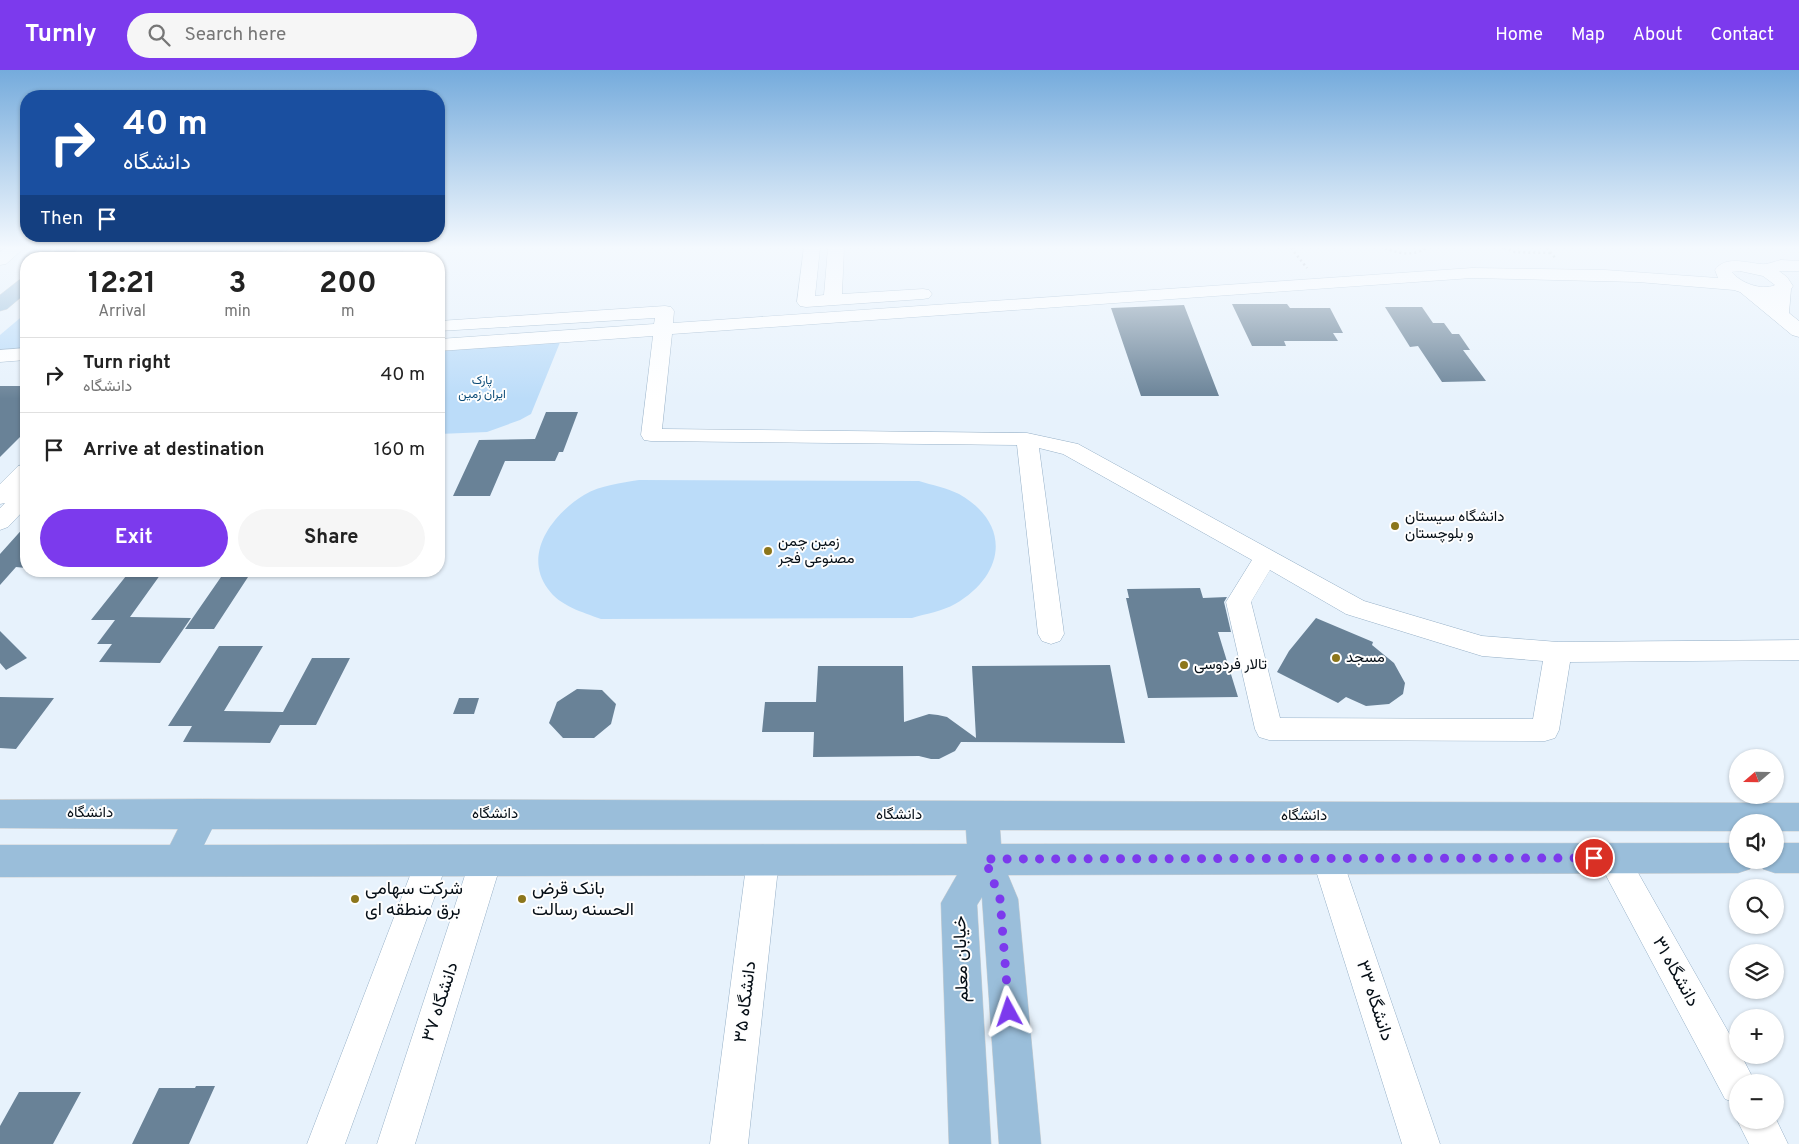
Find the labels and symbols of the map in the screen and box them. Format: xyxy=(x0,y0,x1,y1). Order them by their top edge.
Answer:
park label: پارک ایران زمین xyxy=(458,373,506,403)
place label: دانشگاه سیستان و بلوچستان xyxy=(1405,508,1504,544)
marker: دانشگاه سیستان و بلوچستان xyxy=(1389,520,1401,532)
place label: زمین چمن مصنوعی فجر xyxy=(777,533,855,569)
marker: زمین چمن مصنوعی فجر xyxy=(762,545,774,557)
place label: مسجد xyxy=(1346,649,1385,668)
marker: مسجد xyxy=(1330,652,1342,664)
place label: تالار فردوسی xyxy=(1194,656,1267,675)
marker: تالار فردوسی xyxy=(1178,659,1190,671)
north arrow xyxy=(1729,749,1784,804)
street label: دانشگاه xyxy=(67,804,113,823)
street label: دانشگاه xyxy=(472,805,518,824)
street label: دانشگاه xyxy=(876,806,922,825)
street label: دانشگاه xyxy=(1281,807,1327,826)
pin xyxy=(1573,837,1615,879)
place label: شرکت سهامی برق منطقه ای xyxy=(365,878,463,922)
place label: بانک قرض الحسنه رسالت xyxy=(532,878,634,922)
marker: شرکت سهامی برق منطقه ای xyxy=(349,893,361,905)
marker: بانک قرض الحسنه رسالت xyxy=(516,893,528,905)
street label: خیابان معلم xyxy=(949,915,975,1003)
street label: دانشگاه ۳۱ xyxy=(1646,933,1704,1011)
street label: دانشگاه ۳۳ xyxy=(1350,958,1398,1044)
street label: دانشگاه ۳۷ xyxy=(417,959,465,1045)
street label: دانشگاه ۳۵ xyxy=(730,960,762,1044)
position arrow xyxy=(982,985,1034,1037)

